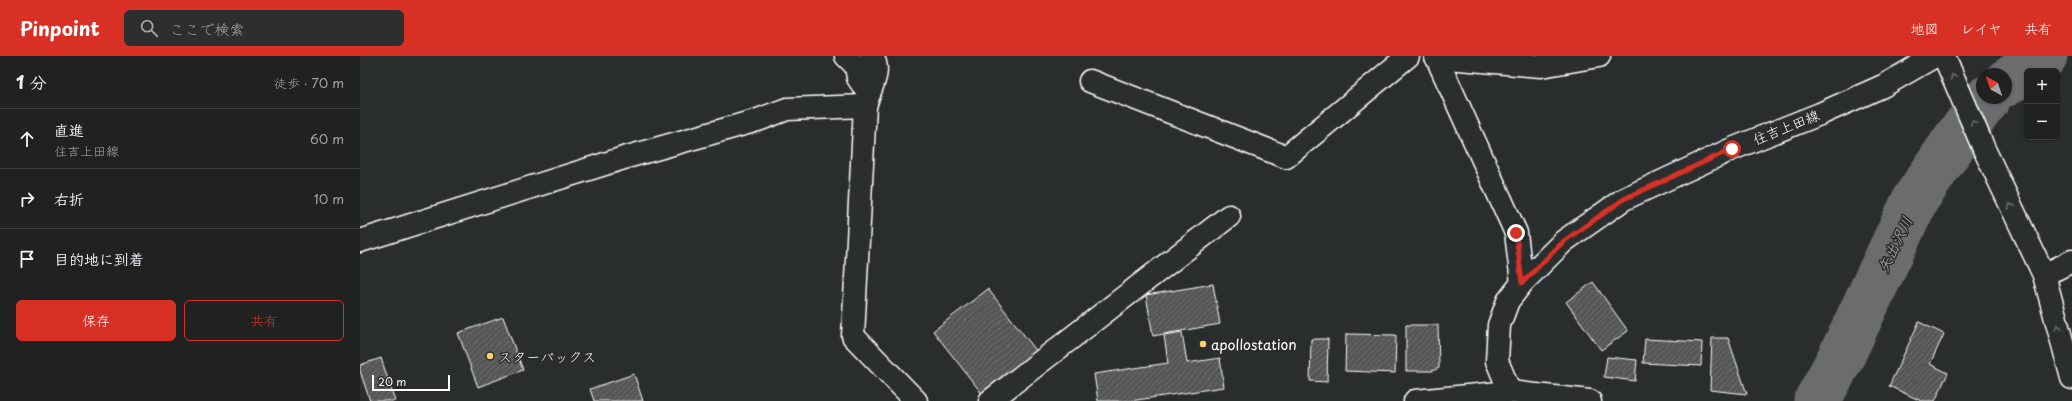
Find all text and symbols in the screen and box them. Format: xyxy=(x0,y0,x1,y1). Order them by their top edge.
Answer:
search box xyxy=(124,10,404,46)
text: Pinpoint xyxy=(20,14,100,42)
icon: search xyxy=(138,17,160,39)
text: ここで検索 xyxy=(170,17,245,40)
text: 地図 xyxy=(1911,18,1939,39)
text: レイヤ xyxy=(1961,18,2002,39)
text: 共有 xyxy=(2024,18,2052,39)
north arrow xyxy=(1976,68,2012,104)
map controls xyxy=(2024,68,2060,140)
button: + xyxy=(2024,68,2060,104)
text: 1 分 xyxy=(16,69,47,95)
text: 徒歩 · 70 m xyxy=(274,73,344,92)
one-way arrow xyxy=(1949,73,1957,80)
street label: 住吉上田線 xyxy=(1750,104,1822,150)
button: − xyxy=(2024,104,2060,140)
text: 直進 xyxy=(54,118,84,141)
one-way arrow xyxy=(1970,120,1978,128)
icon: ahead xyxy=(16,128,38,150)
text: 60 m xyxy=(310,129,344,148)
route start xyxy=(1723,140,1741,158)
text: 住吉上田線 xyxy=(54,141,119,160)
text: 右折 xyxy=(54,187,84,210)
icon: right xyxy=(16,188,38,210)
text: 10 m xyxy=(314,189,344,208)
one-way arrow xyxy=(2008,203,2016,211)
water label: 矢出沢川 xyxy=(1871,212,1917,276)
route end xyxy=(1507,224,1525,242)
text: 目的地に到着 xyxy=(54,247,144,270)
icon: arrive xyxy=(16,248,38,270)
button: 保存 xyxy=(16,300,176,341)
button: 共有 xyxy=(184,300,344,341)
one-way arrow xyxy=(2054,324,2063,331)
place label: apollostation xyxy=(1211,334,1297,355)
marker: apollostation xyxy=(1198,339,1208,349)
place label: スターバックス xyxy=(498,346,596,367)
marker: スターバックス xyxy=(485,351,495,361)
scale bar xyxy=(372,373,450,392)
text: 20 m xyxy=(378,373,406,390)

